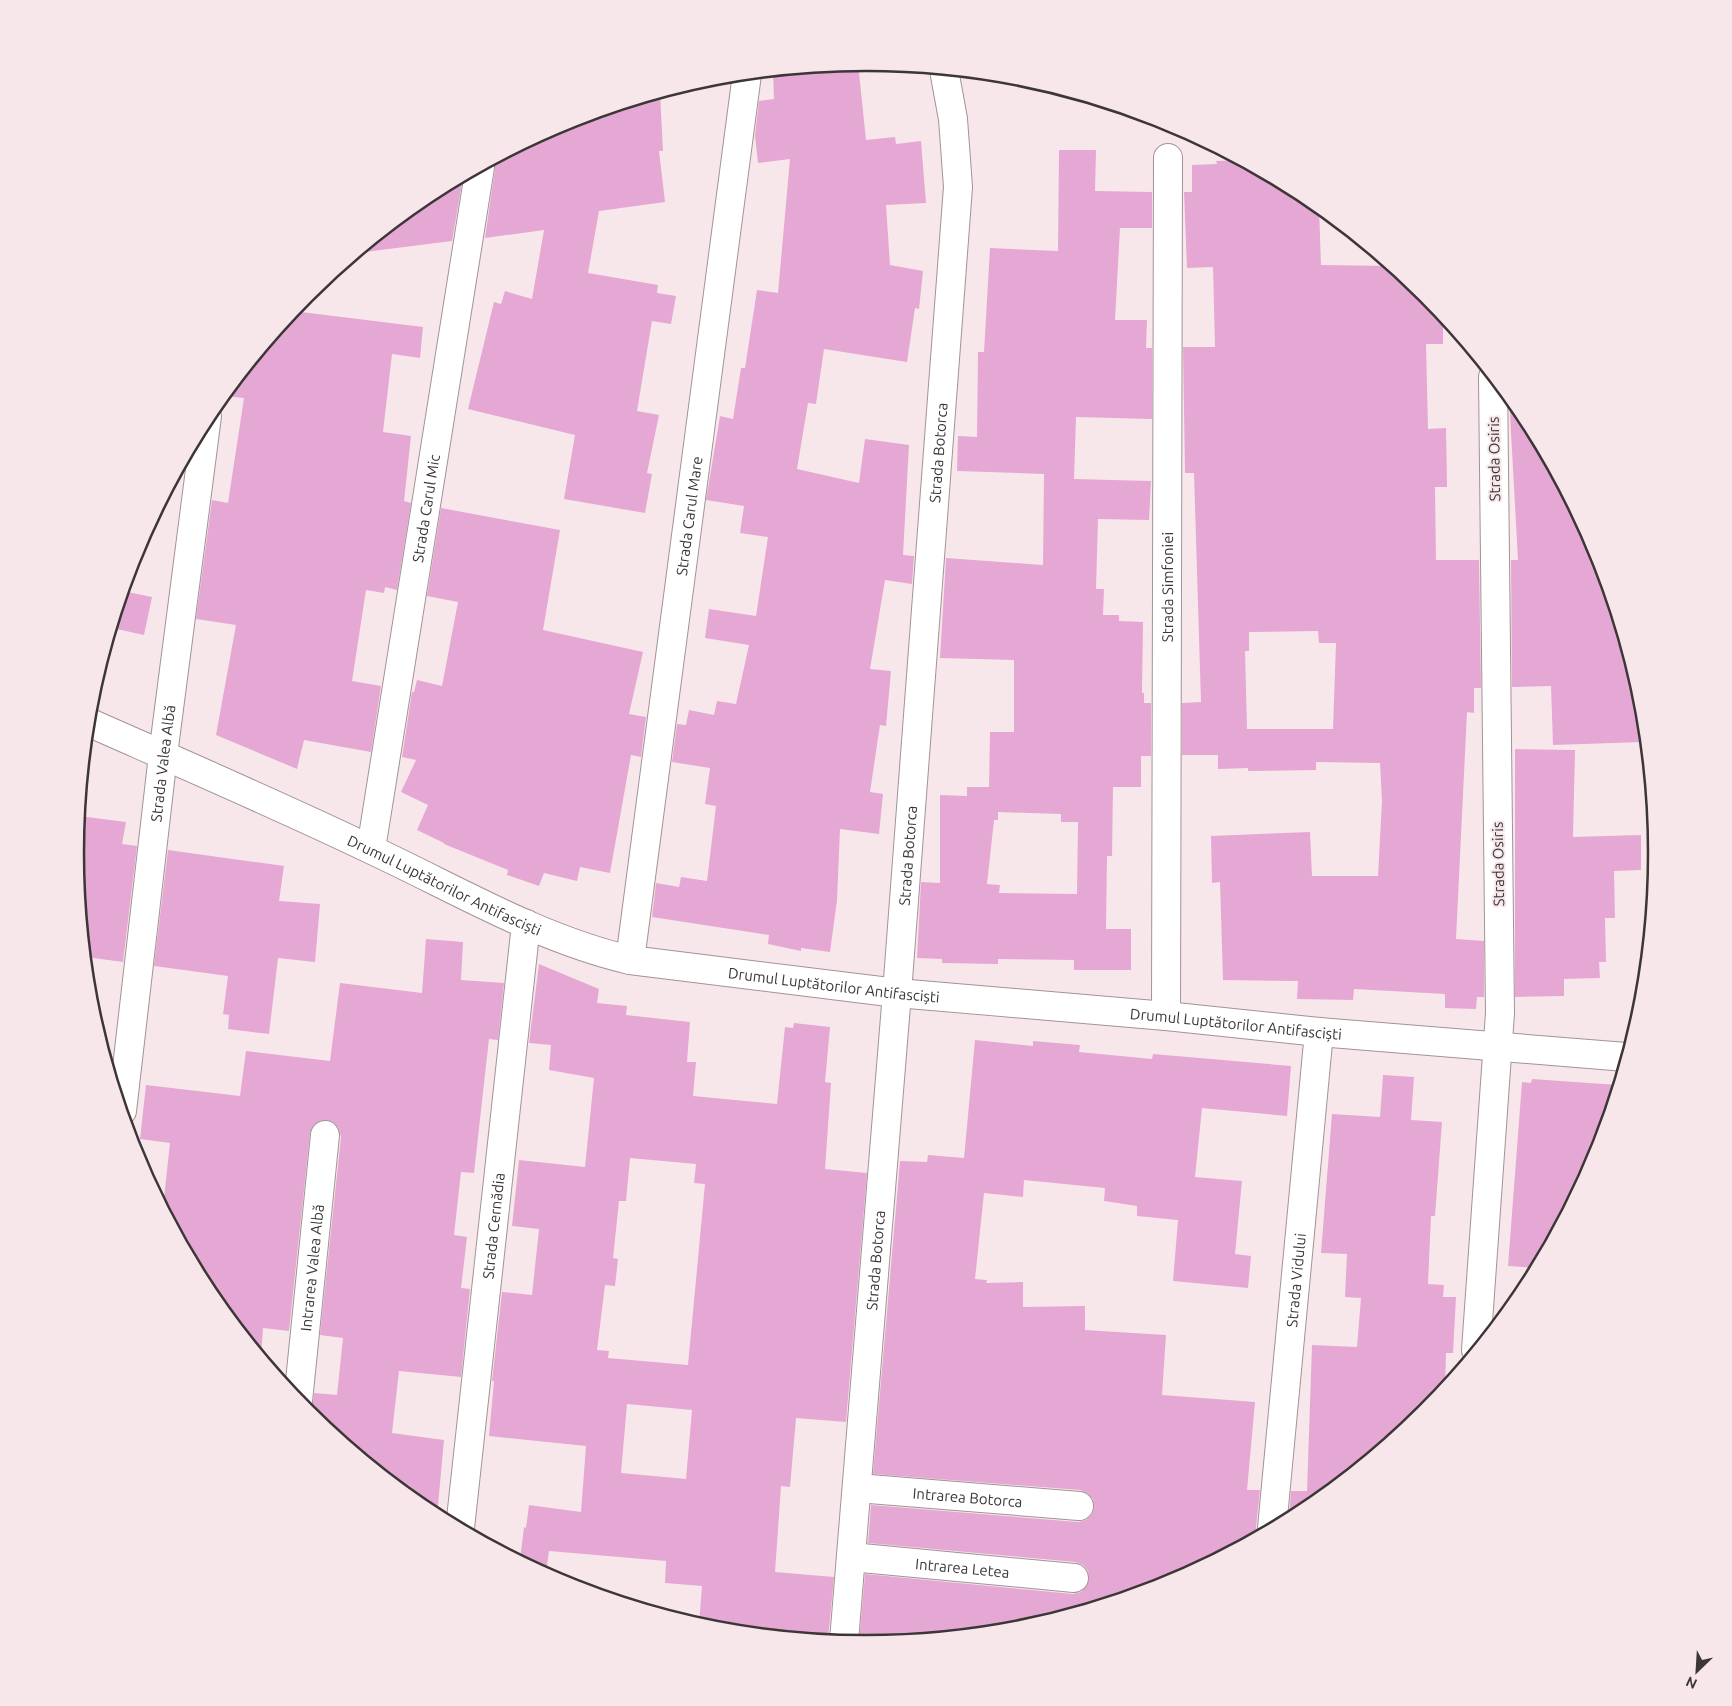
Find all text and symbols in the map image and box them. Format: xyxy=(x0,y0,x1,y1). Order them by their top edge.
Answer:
street label: Strada Botorca xyxy=(926,402,950,503)
street label: Strada Osiris xyxy=(1485,417,1503,501)
street label: Strada Carul Mic xyxy=(408,453,442,564)
street label: Strada Carul Mare xyxy=(672,455,705,577)
street label: Strada Simfoniei xyxy=(1158,532,1176,642)
street label: Strada Valea Albă xyxy=(147,704,178,823)
street label: Strada Botorca xyxy=(895,805,920,906)
street label: Strada Osiris xyxy=(1489,822,1507,906)
street label: Drumul Luptătorilor Antifasciști xyxy=(345,831,544,938)
street label: Drumul Luptătorilor Antifasciști xyxy=(727,964,940,1005)
street label: Drumul Luptătorilor Antifasciști xyxy=(1129,1004,1343,1042)
street label: Strada Cernădia xyxy=(479,1172,507,1280)
street label: Intrarea Valea Albă xyxy=(297,1203,326,1332)
street label: Strada Botorca xyxy=(863,1210,888,1311)
street label: Strada Vidului xyxy=(1283,1232,1308,1328)
street label: Intrarea Botorca xyxy=(912,1484,1023,1510)
street label: Intrarea Letea xyxy=(915,1555,1010,1580)
north arrow xyxy=(1672,1646,1722,1696)
text: N xyxy=(1683,1673,1700,1692)

